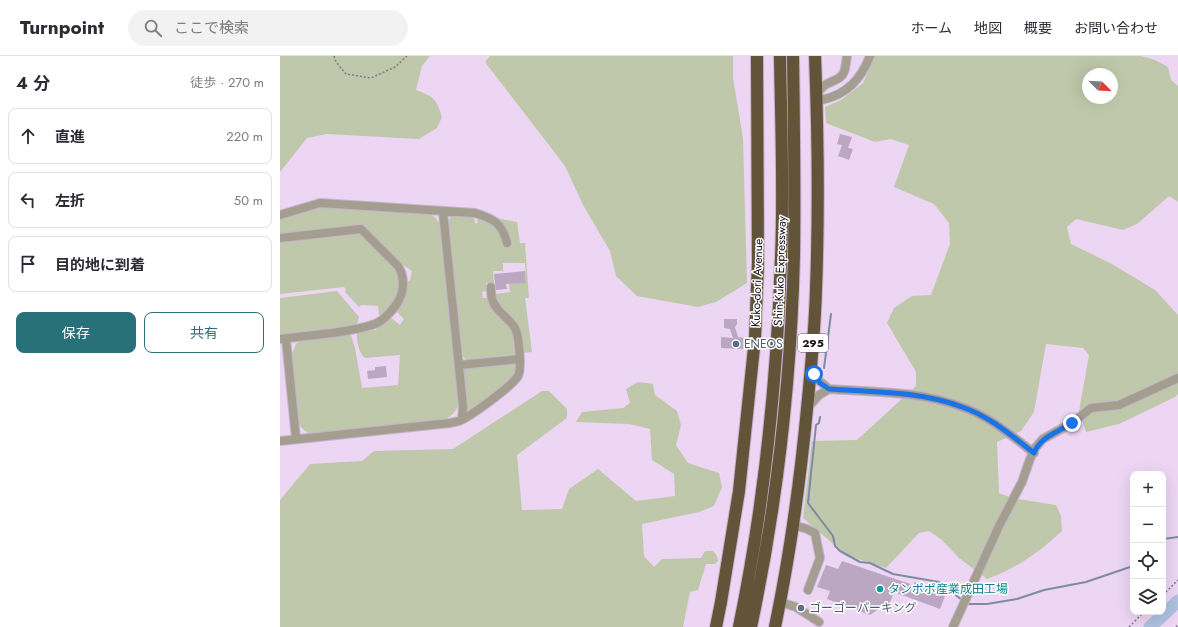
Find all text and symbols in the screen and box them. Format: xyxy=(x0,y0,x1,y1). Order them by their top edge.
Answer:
search box xyxy=(128,10,408,46)
text: Turnpoint xyxy=(20,14,104,41)
icon: search xyxy=(142,17,164,39)
text: ここで検索 xyxy=(174,17,249,39)
text: ホーム xyxy=(910,18,952,38)
text: 地図 xyxy=(974,18,1002,38)
text: 概要 xyxy=(1024,18,1052,38)
text: お問い合わせ xyxy=(1074,18,1158,38)
north arrow xyxy=(1082,68,1118,104)
text: 4 分 xyxy=(16,71,50,95)
text: 徒歩 · 270 m xyxy=(190,73,264,92)
icon: ahead xyxy=(17,125,39,147)
text: 直進 xyxy=(55,126,85,148)
text: 220 m xyxy=(226,127,263,146)
icon: left xyxy=(17,189,39,211)
text: 左折 xyxy=(55,190,85,212)
text: 50 m xyxy=(234,191,263,210)
street label: Shin-Kuko Expressway xyxy=(769,215,791,326)
street label: Kuko-dori Avenue xyxy=(746,238,768,328)
icon: arrive xyxy=(17,253,39,275)
text: 目的地に到着 xyxy=(55,254,145,276)
button: 保存 xyxy=(16,312,136,353)
button: 共有 xyxy=(144,312,264,353)
road number: 295 xyxy=(798,334,828,352)
place label: ENEOS xyxy=(744,335,783,353)
marker: ENEOS xyxy=(731,339,741,349)
route start xyxy=(805,365,823,383)
route end xyxy=(1063,414,1081,432)
map controls xyxy=(1130,471,1166,615)
button: + xyxy=(1130,471,1166,507)
button: − xyxy=(1130,507,1166,543)
button: locate xyxy=(1130,543,1166,579)
button: layers xyxy=(1130,579,1166,615)
place label: タンポポ産業成田工場 xyxy=(888,580,1008,598)
marker: タンポポ産業成田工場 xyxy=(875,584,885,594)
place label: ゴーゴーパーキング xyxy=(809,599,917,617)
marker: ゴーゴーパーキング xyxy=(796,603,806,613)

